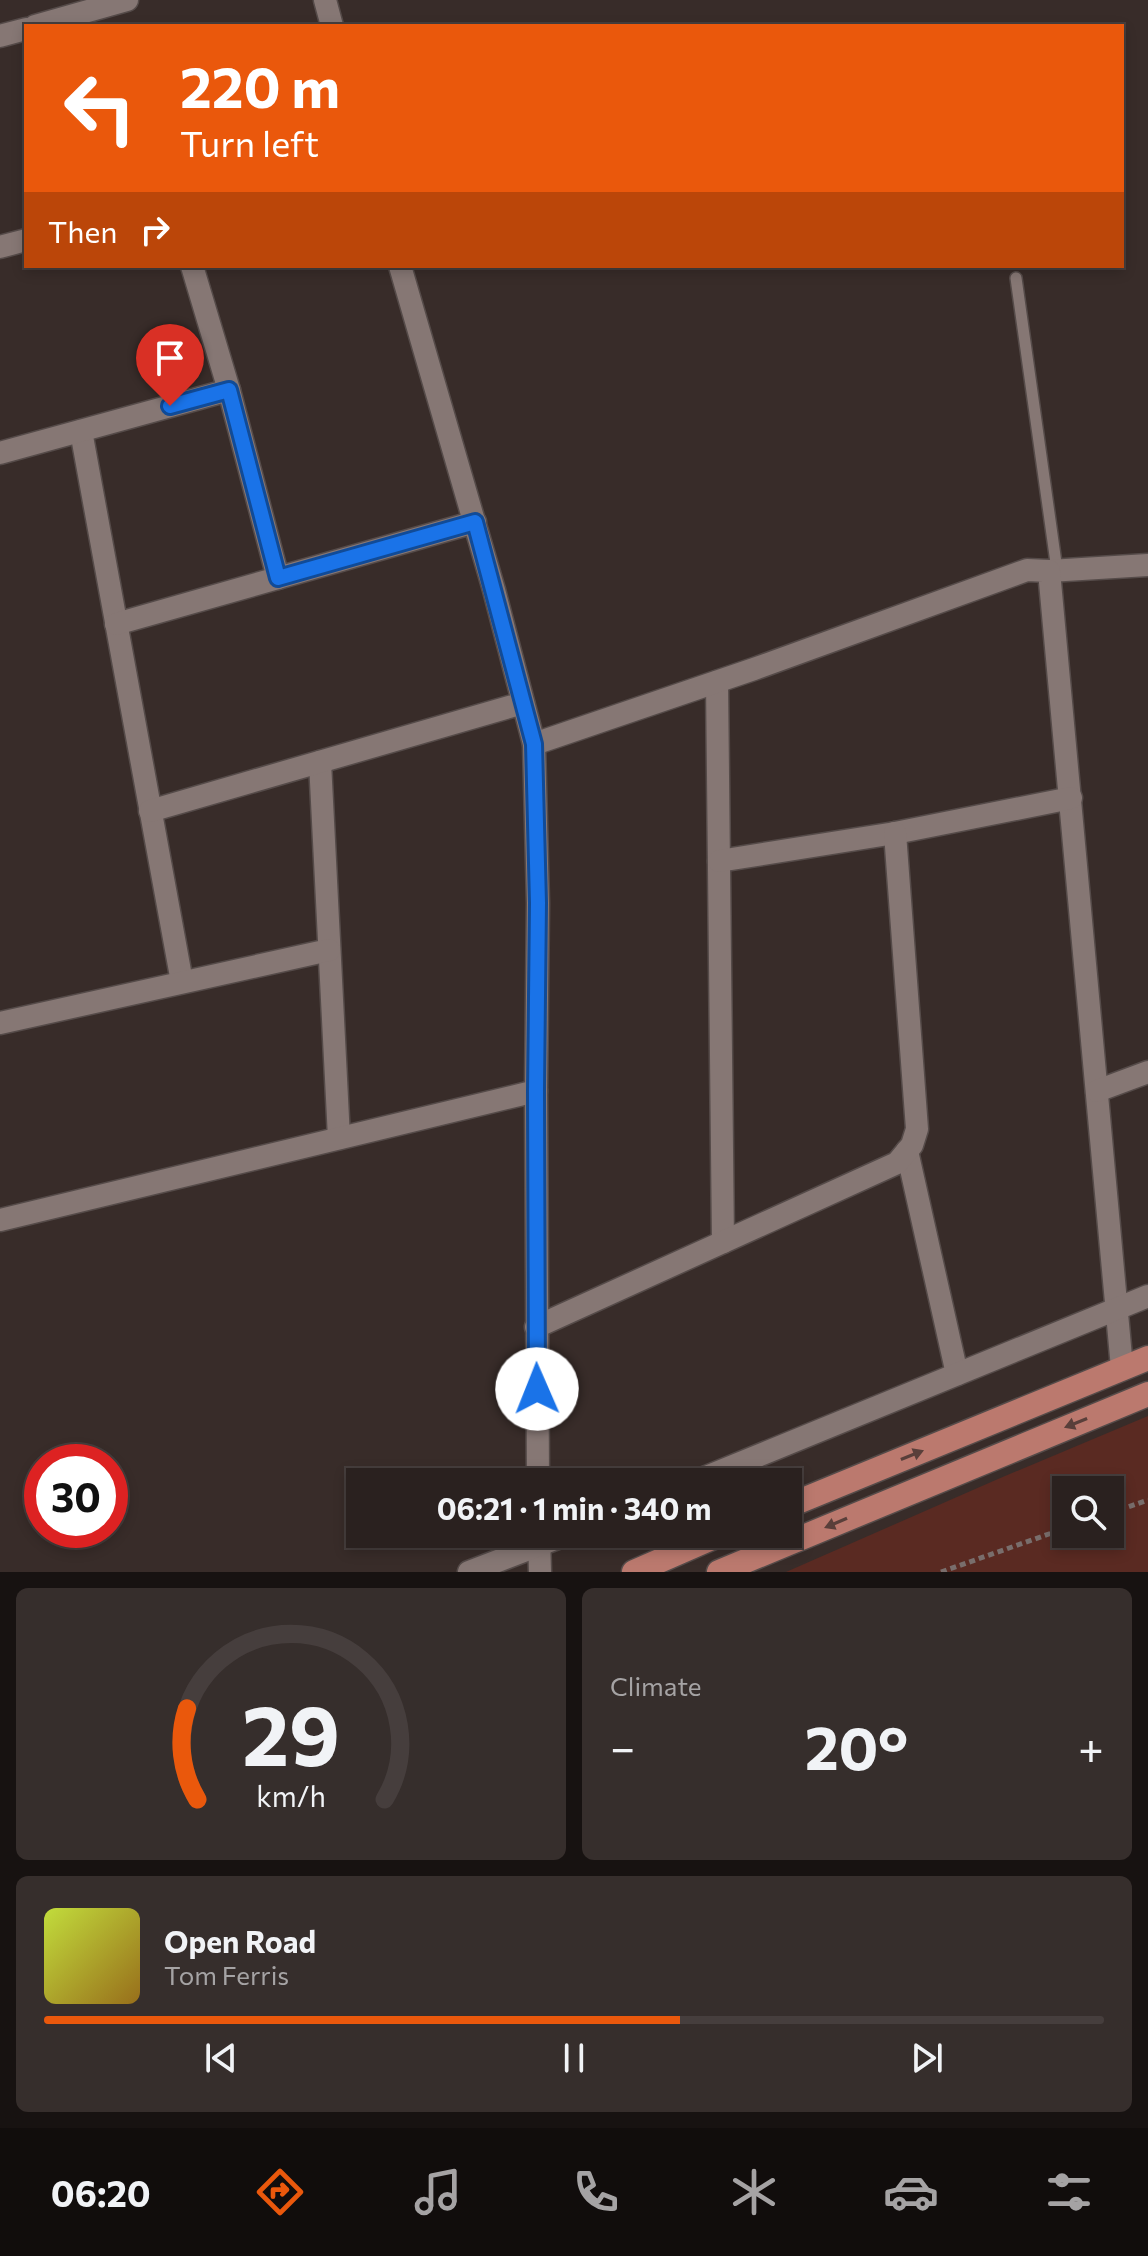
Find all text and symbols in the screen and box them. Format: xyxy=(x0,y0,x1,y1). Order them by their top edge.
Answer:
text: 220 m xyxy=(180,51,340,120)
icon: left xyxy=(48,56,152,160)
text: Turn left xyxy=(180,120,319,164)
icon: right xyxy=(133,208,177,252)
text: Then xyxy=(48,212,117,249)
pin xyxy=(136,324,204,406)
icon: arrive xyxy=(148,336,192,380)
position arrow xyxy=(495,1347,579,1431)
one-way arrow xyxy=(1064,1417,1088,1430)
speed limit sign: 30 xyxy=(24,1444,128,1548)
one-way arrow xyxy=(900,1449,924,1462)
map controls xyxy=(1052,1476,1124,1548)
button: search xyxy=(1052,1476,1124,1548)
text: 06:21 · 1 min · 340 m xyxy=(437,1489,711,1526)
one-way arrow xyxy=(824,1517,848,1530)
text: Climate xyxy=(610,1670,702,1701)
text: 29 xyxy=(242,1681,340,1783)
text: 20° xyxy=(805,1709,908,1782)
text: − xyxy=(610,1719,635,1773)
text: + xyxy=(1078,1719,1104,1773)
text: km/h xyxy=(256,1778,326,1813)
text: Open Road xyxy=(164,1922,316,1959)
text: Tom Ferris xyxy=(164,1959,289,1990)
icon: previous xyxy=(199,2036,243,2080)
icon: pause xyxy=(552,2036,596,2080)
icon: next xyxy=(905,2036,949,2080)
icon: directions xyxy=(252,2164,308,2220)
icon: music xyxy=(410,2164,466,2220)
icon: phone xyxy=(568,2164,624,2220)
icon: climate xyxy=(726,2164,782,2220)
icon: car xyxy=(883,2164,939,2220)
icon: filters xyxy=(1041,2164,1097,2220)
text: 06:20 xyxy=(51,2170,151,2214)

